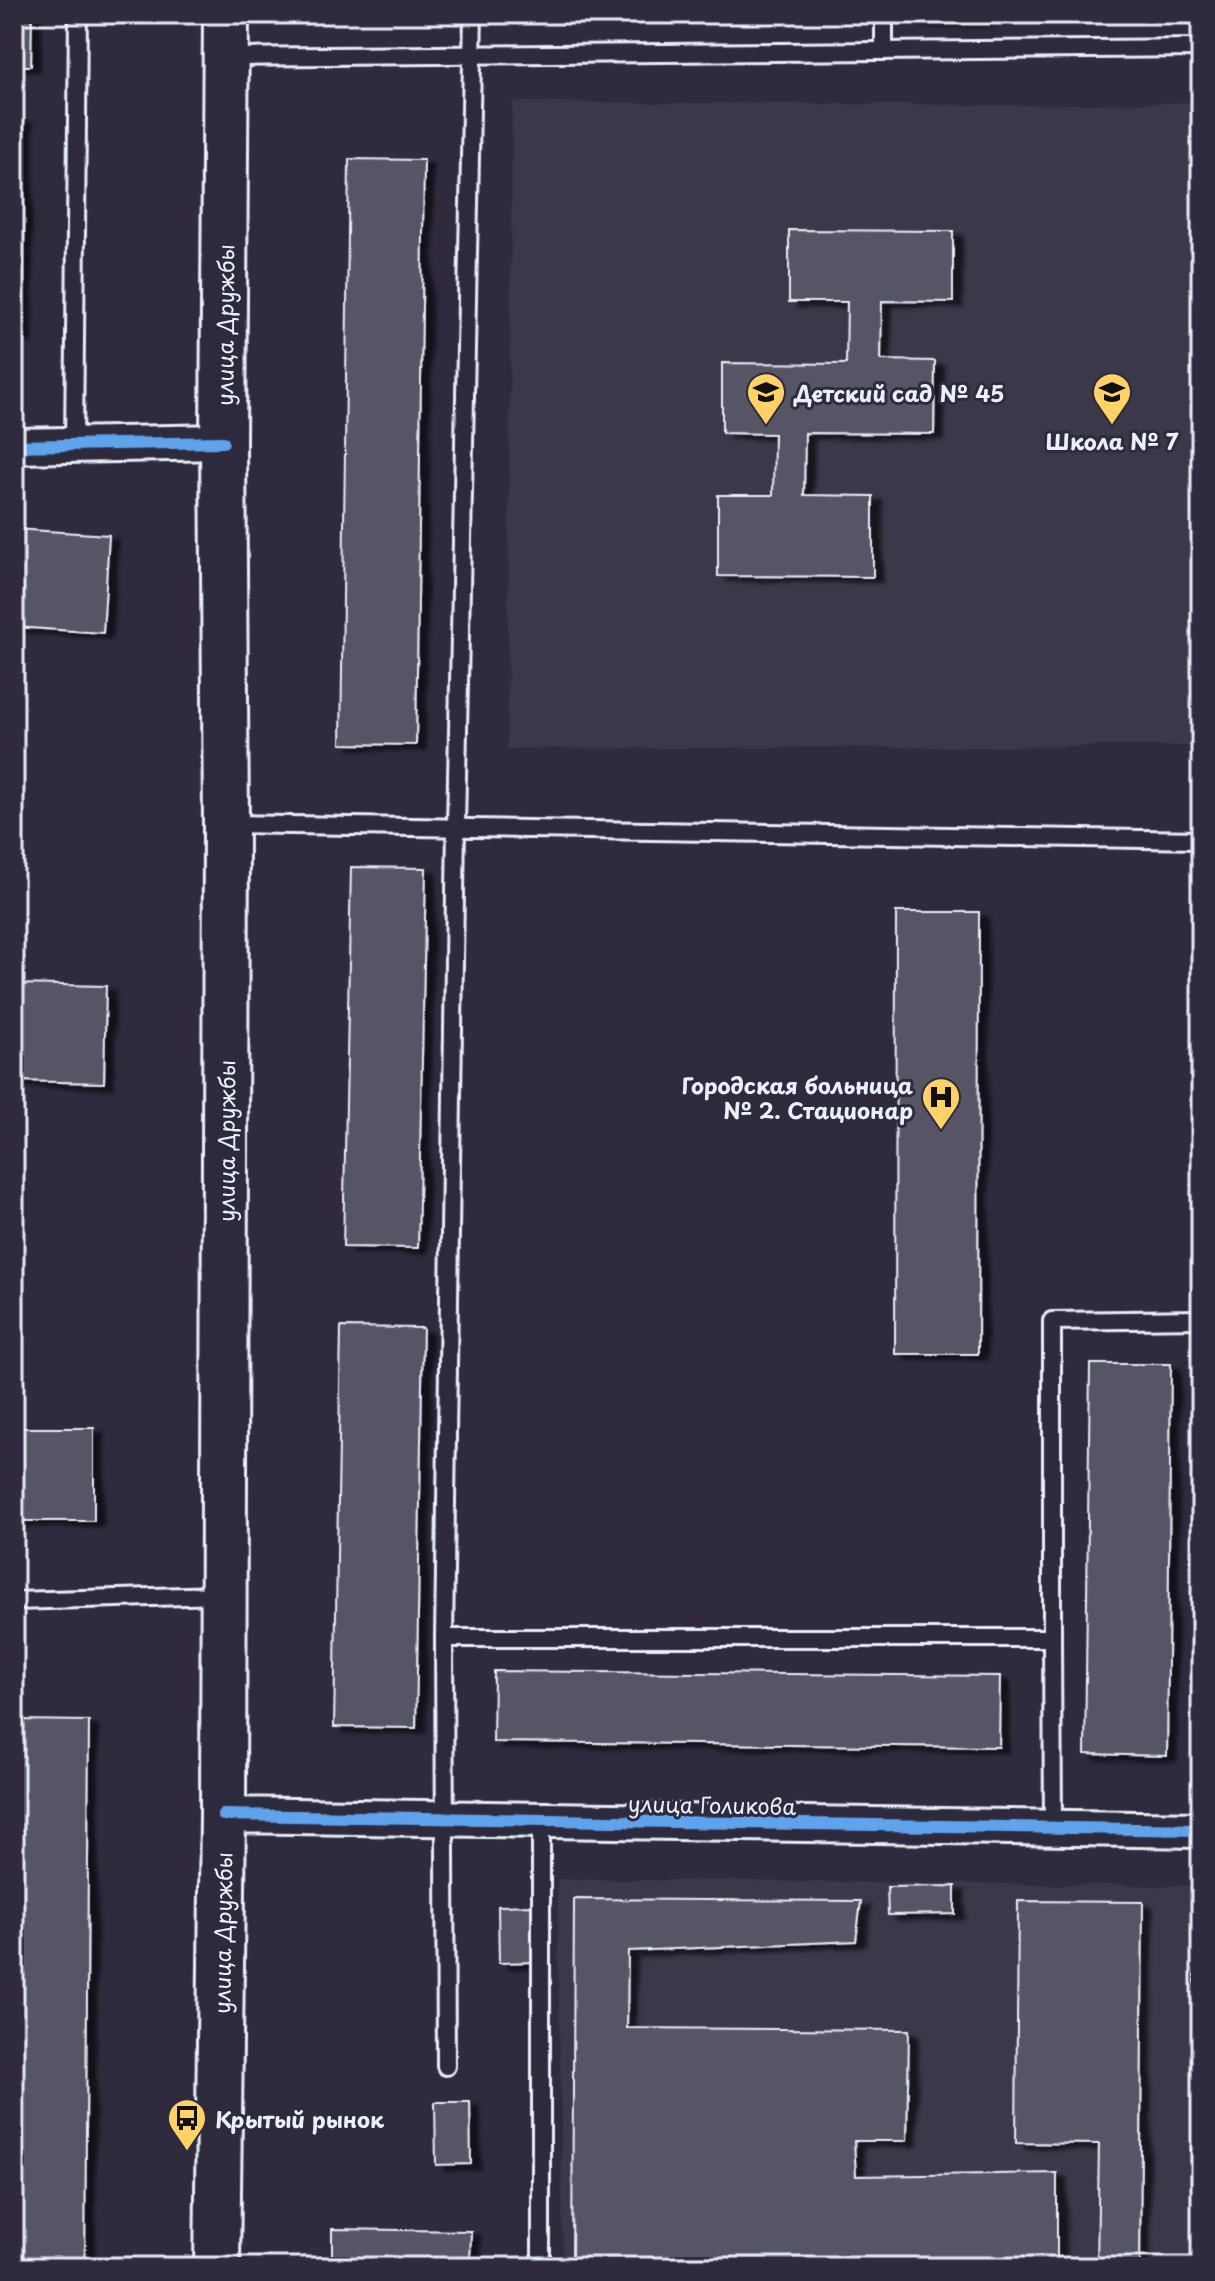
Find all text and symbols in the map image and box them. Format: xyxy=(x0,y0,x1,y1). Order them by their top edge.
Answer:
street label: улица Дружбы xyxy=(207,244,241,406)
school or university icon: Детский сад № 45 xyxy=(745,371,787,426)
school or university icon: Школа № 7 xyxy=(1091,371,1133,426)
place label: Детский сад № 45 xyxy=(793,376,1005,409)
place label: Школа № 7 xyxy=(1046,424,1179,457)
street label: улица Дружбы xyxy=(208,1060,242,1222)
place label: Городская больница № 2. Стационар xyxy=(681,1068,914,1126)
hospital icon: Городская больница № 2. Стационар xyxy=(920,1076,962,1131)
street label: улица Голикова xyxy=(628,1786,797,1822)
street label: улица Дружбы xyxy=(204,1852,239,2014)
bus stop icon: Крытый рынок xyxy=(166,2097,208,2152)
place label: Крытый рынок xyxy=(215,2102,385,2135)

